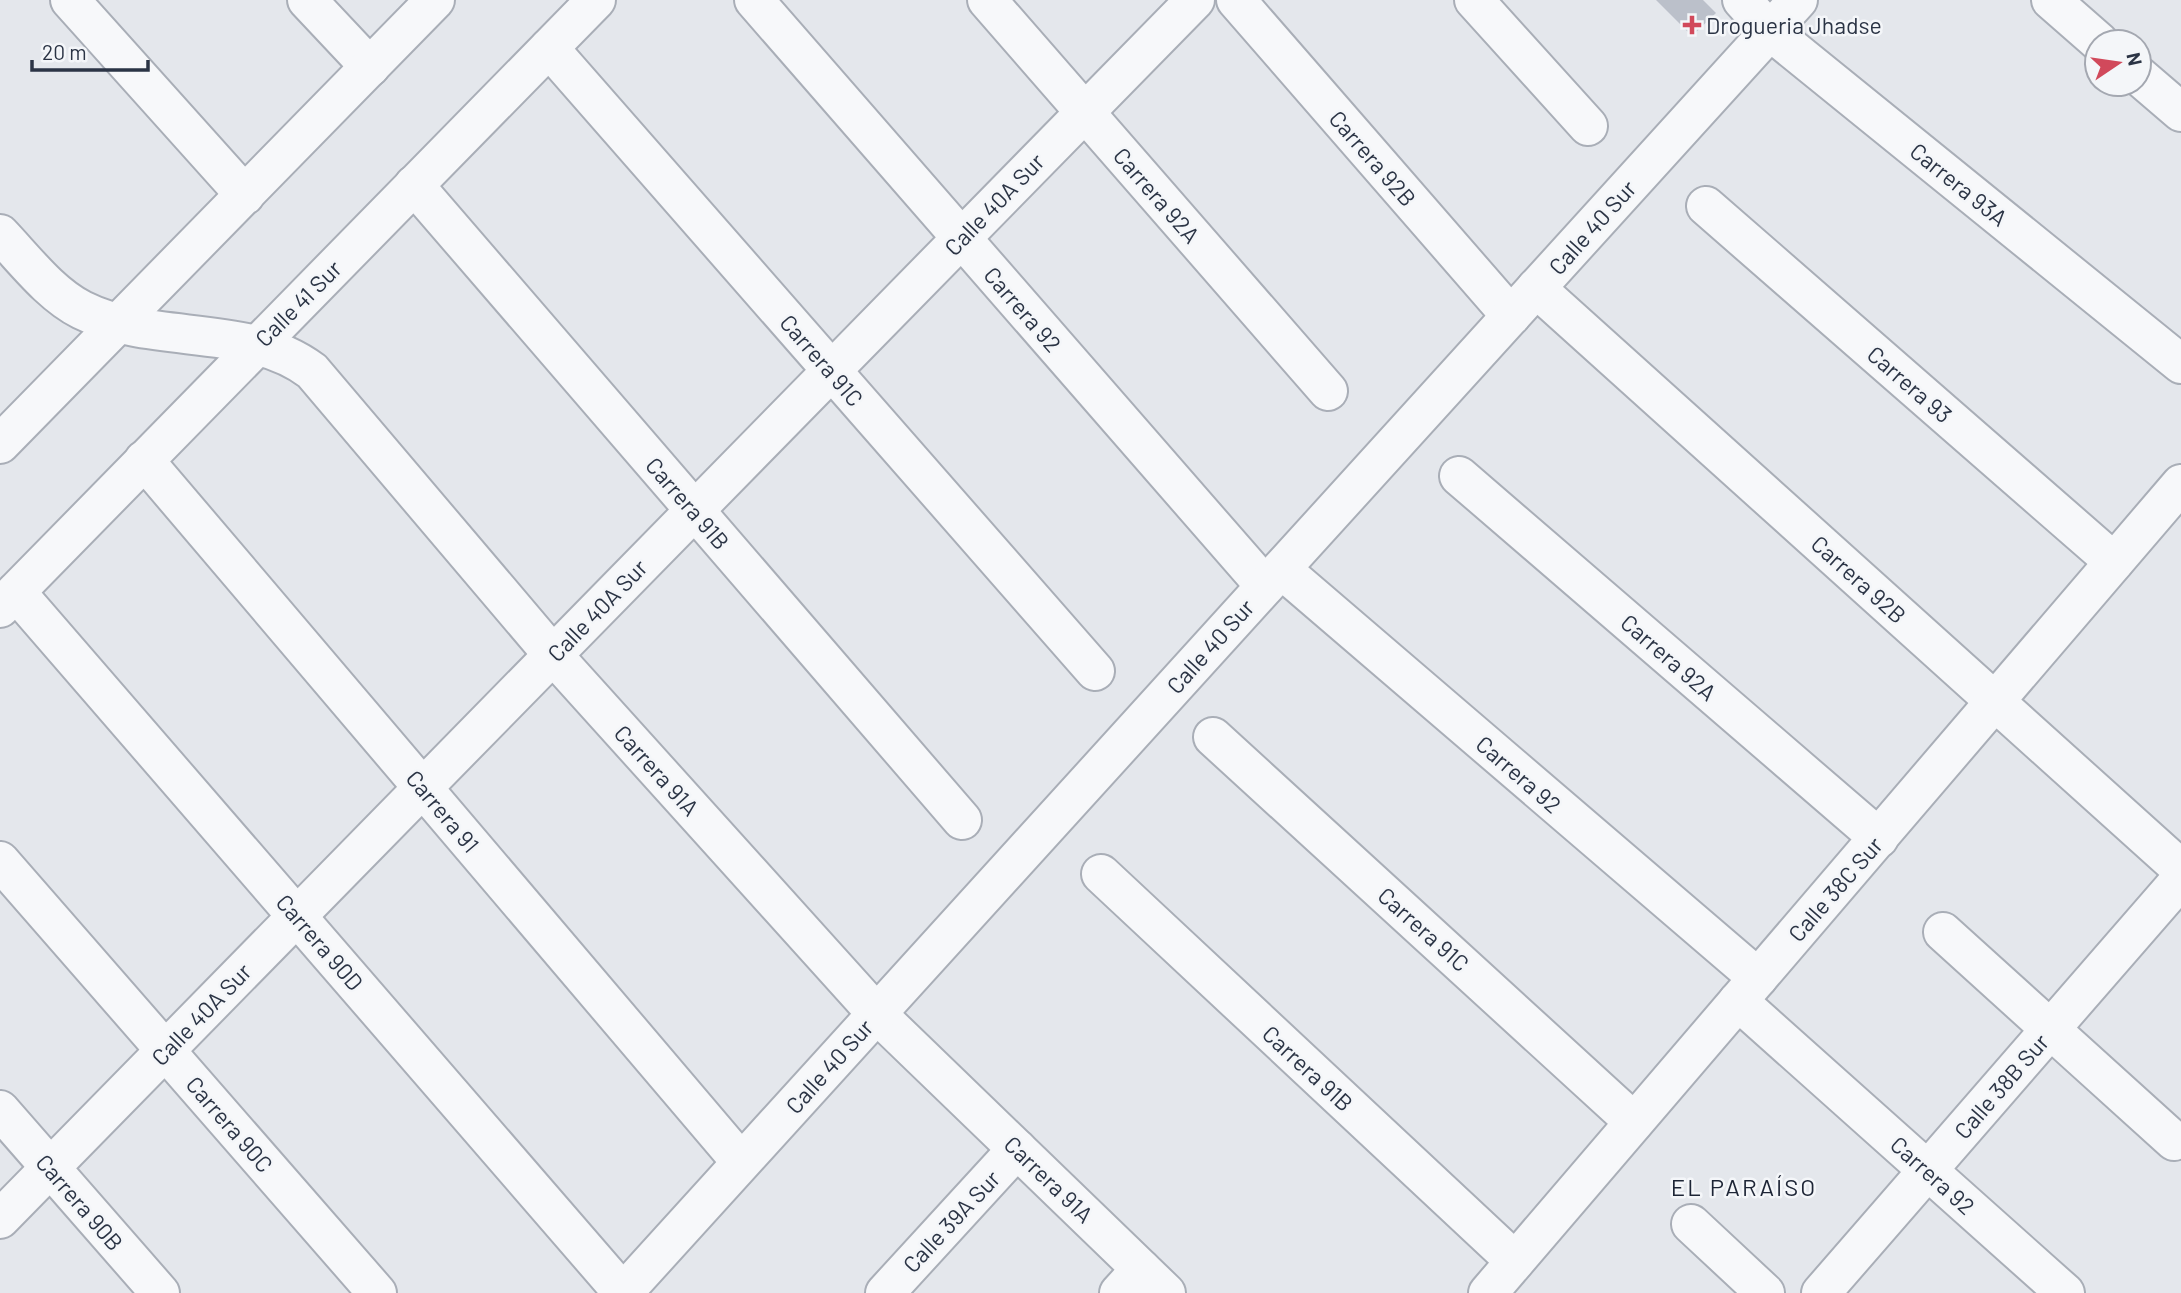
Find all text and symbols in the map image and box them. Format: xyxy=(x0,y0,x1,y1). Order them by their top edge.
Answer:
place label: Drogueria Jhadse xyxy=(1706,11,1882,39)
marker: Drogueria Jhadse xyxy=(1684,17,1700,33)
scale bar xyxy=(32,28,147,72)
north arrow xyxy=(2083,28,2153,98)
text: 20 m xyxy=(42,39,87,64)
text: N xyxy=(2122,50,2148,68)
street label: Carrera 92B xyxy=(1324,104,1422,212)
street label: Carrera 93A xyxy=(1905,136,2013,232)
street label: Carrera 92A xyxy=(1108,142,1206,249)
street label: Calle 40A Sur xyxy=(938,147,1050,261)
street label: Calle 40 Sur xyxy=(1542,174,1642,280)
street label: Calle 41 Sur xyxy=(249,254,347,352)
street label: Carrera 92 xyxy=(979,261,1067,357)
street label: Carrera 91C xyxy=(774,308,870,412)
street label: Carrera 93 xyxy=(1862,340,1958,428)
street label: Carrera 91B xyxy=(640,451,736,555)
street label: Carrera 92B xyxy=(1806,529,1912,629)
street label: Calle 40A Sur xyxy=(541,553,653,667)
street label: Calle 40 Sur xyxy=(1160,593,1260,699)
street label: Carrera 92A xyxy=(1616,608,1723,706)
street label: Carrera 91A xyxy=(609,719,705,821)
street label: Carrera 92 xyxy=(1471,730,1567,818)
street label: Carrera 91 xyxy=(401,764,485,858)
street label: Calle 38C Sur xyxy=(1782,830,1888,947)
street label: Carrera 91C xyxy=(1373,881,1475,977)
street label: Carrera 90D xyxy=(271,888,369,996)
street label: Calle 40A Sur xyxy=(145,957,257,1071)
street label: Calle 40 Sur xyxy=(779,1013,879,1119)
street label: Carrera 91B xyxy=(1257,1019,1359,1117)
street label: Calle 38B Sur xyxy=(1948,1027,2055,1144)
street label: Carrera 90C xyxy=(181,1070,279,1178)
street label: Carrera 91A xyxy=(999,1130,1099,1228)
street label: Carrera 92 xyxy=(1885,1130,1981,1220)
street label: Carrera 90B xyxy=(31,1148,129,1256)
street label: Calle 39A Sur xyxy=(897,1164,1006,1278)
district label: EL PARAÍSO xyxy=(1671,1172,1817,1201)

